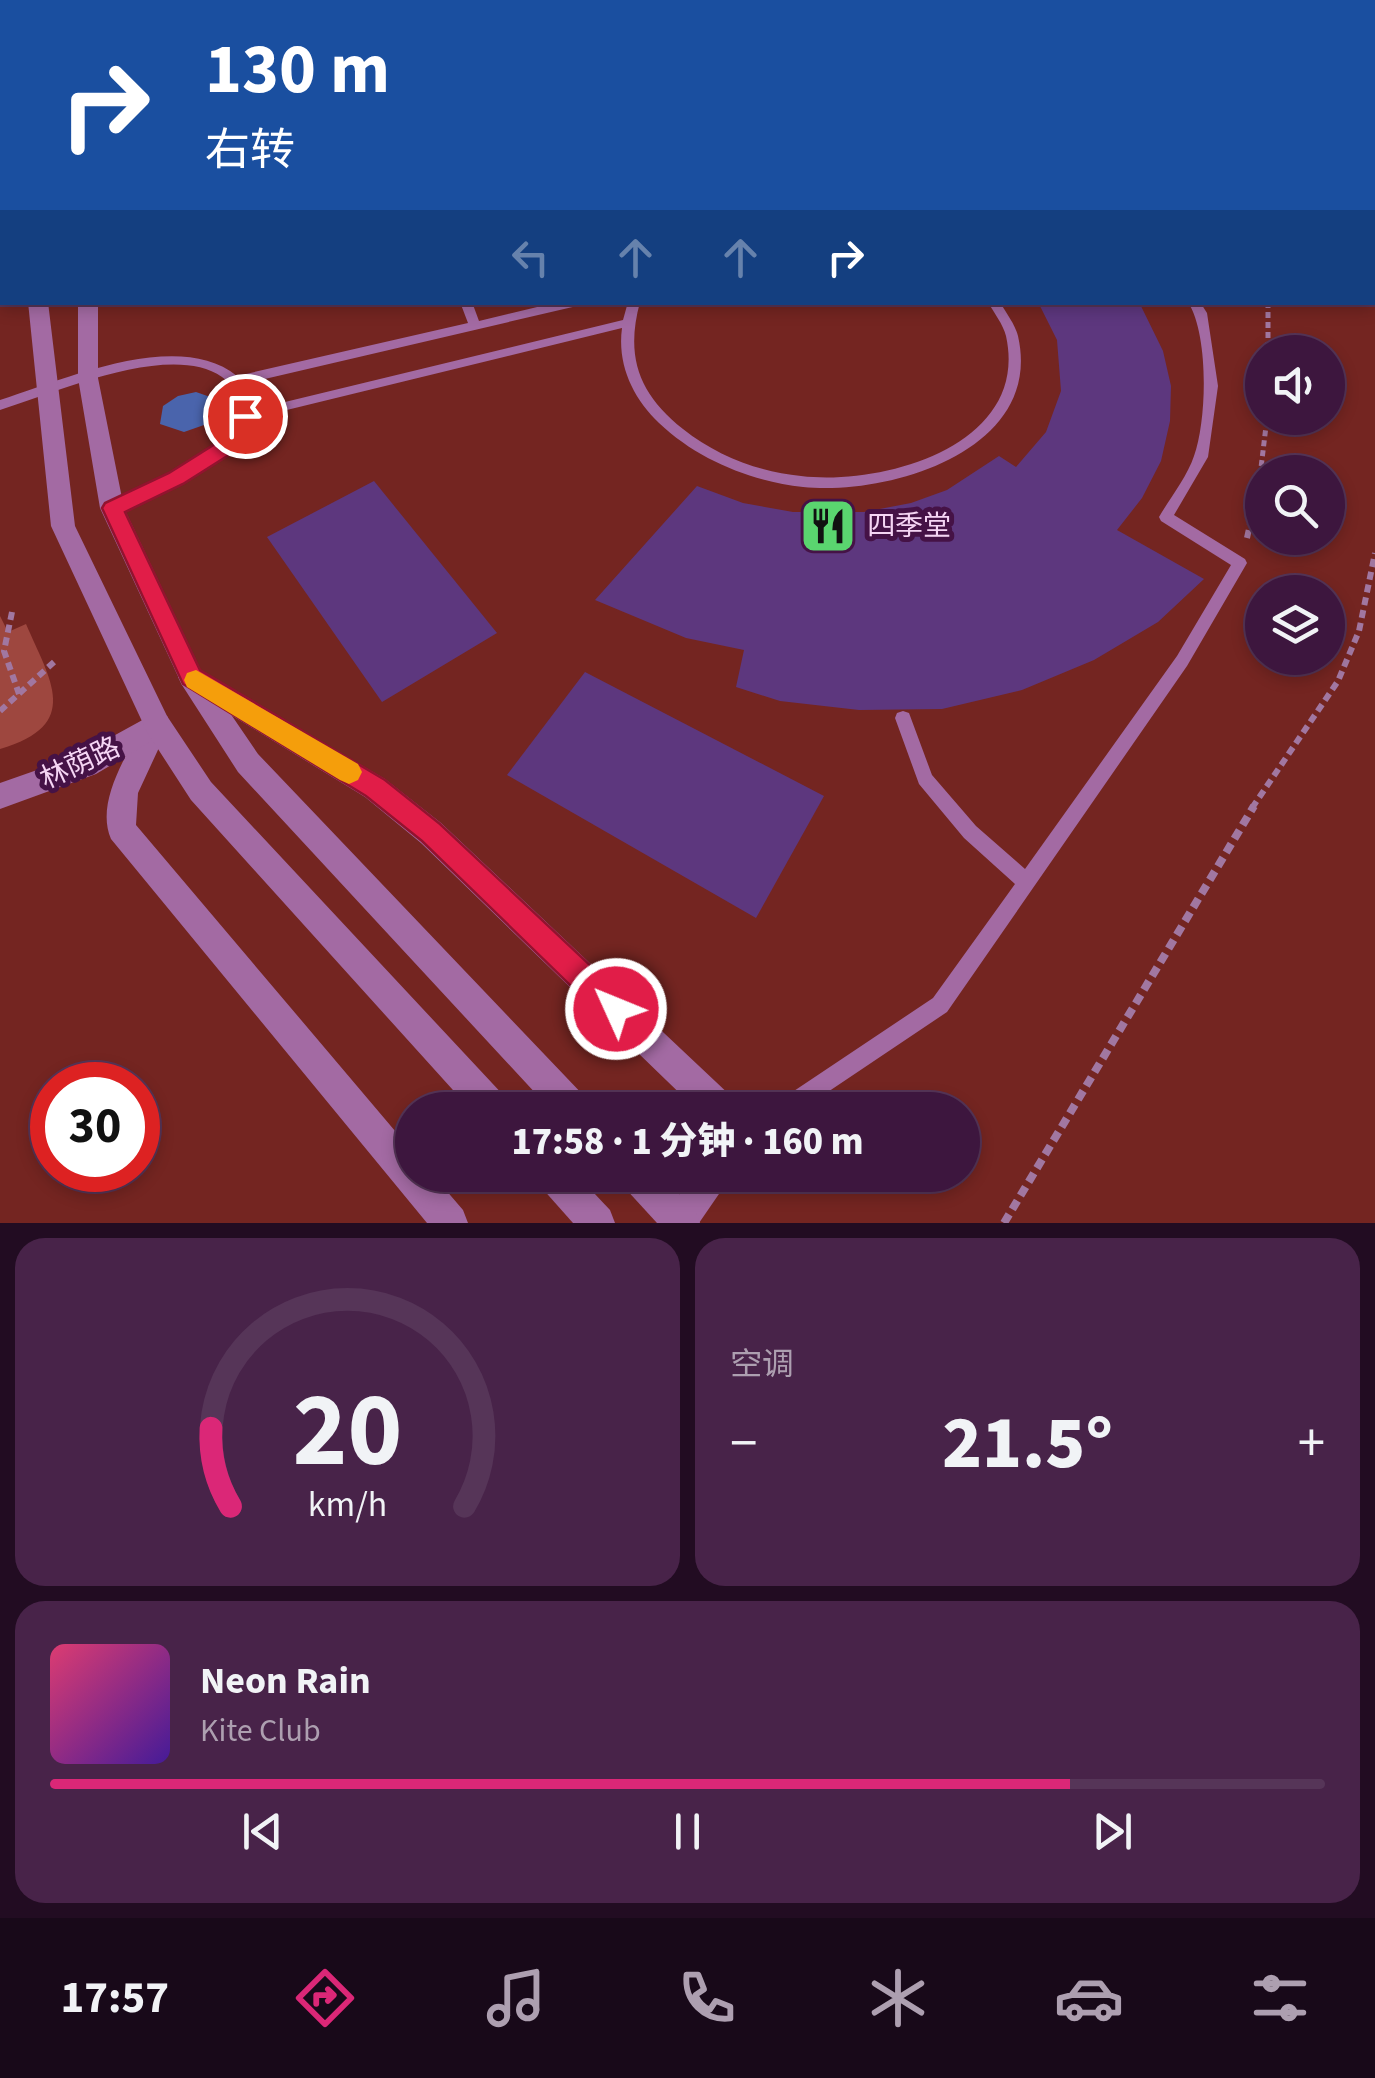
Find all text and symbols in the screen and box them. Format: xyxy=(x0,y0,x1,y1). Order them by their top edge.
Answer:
text: 130 m xyxy=(205,20,390,120)
icon: right xyxy=(40,40,170,170)
text: 右转 xyxy=(205,119,295,183)
icon: left xyxy=(503,230,558,285)
icon: ahead xyxy=(608,230,663,285)
icon: ahead xyxy=(713,230,768,285)
icon: right xyxy=(818,230,873,285)
map controls xyxy=(1245,335,1345,675)
button: sound xyxy=(1245,335,1345,435)
pin xyxy=(203,374,288,459)
icon: arrive xyxy=(218,389,273,444)
button: search xyxy=(1245,455,1345,555)
restaurant icon: 四季堂 xyxy=(798,496,858,556)
place label: 四季堂 xyxy=(867,506,951,546)
button: layers xyxy=(1245,575,1345,675)
street label: 林荫路 xyxy=(33,727,127,799)
position arrow xyxy=(564,957,668,1061)
speed limit sign: 30 xyxy=(30,1062,160,1192)
text: 17:58 · 1 分钟 · 160 m xyxy=(511,1115,864,1169)
text: 空调 xyxy=(730,1342,794,1388)
text: 20 xyxy=(293,1358,402,1506)
text: 21.5° xyxy=(942,1390,1113,1497)
text: − xyxy=(730,1405,757,1483)
text: + xyxy=(1298,1405,1325,1483)
text: km/h xyxy=(308,1479,387,1530)
text: Neon Rain xyxy=(200,1654,371,1708)
text: Kite Club xyxy=(200,1708,321,1754)
icon: previous xyxy=(235,1804,290,1859)
icon: pause xyxy=(660,1804,715,1859)
icon: next xyxy=(1085,1804,1140,1859)
icon: directions xyxy=(290,1963,360,2033)
icon: music xyxy=(481,1963,551,2033)
icon: phone xyxy=(672,1963,742,2033)
icon: climate xyxy=(863,1963,933,2033)
icon: car xyxy=(1054,1963,1124,2033)
icon: filters xyxy=(1245,1963,1315,2033)
text: 17:57 xyxy=(60,1966,169,2030)

